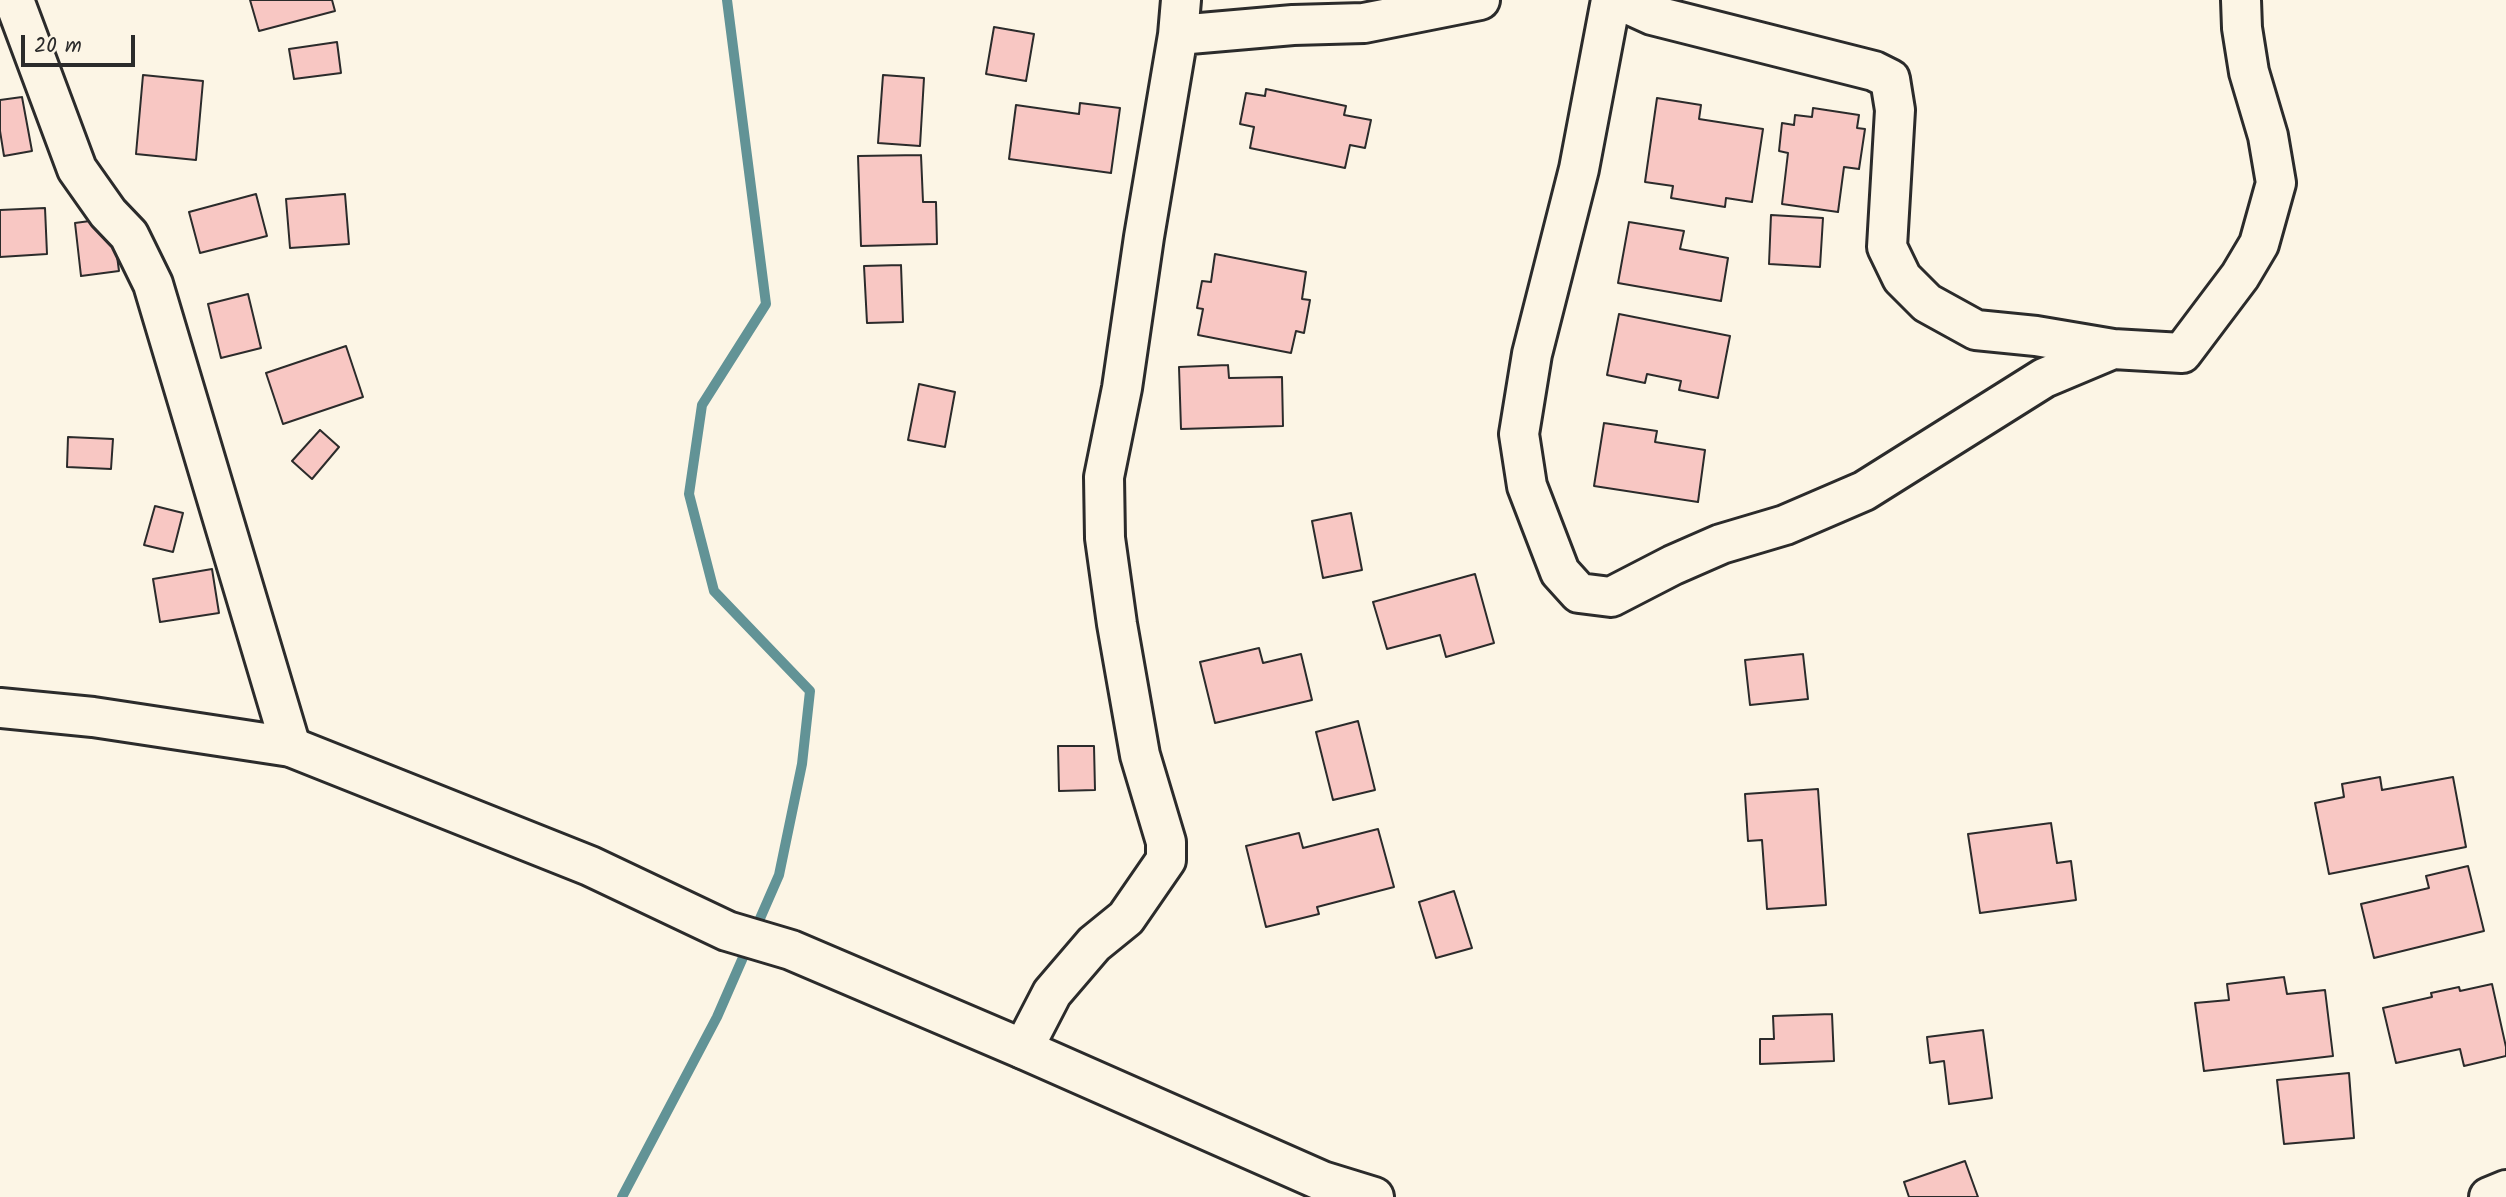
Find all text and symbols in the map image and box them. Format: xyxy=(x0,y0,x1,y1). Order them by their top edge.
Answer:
scale bar xyxy=(24,21,138,65)
text: 20 m xyxy=(34,30,82,63)

